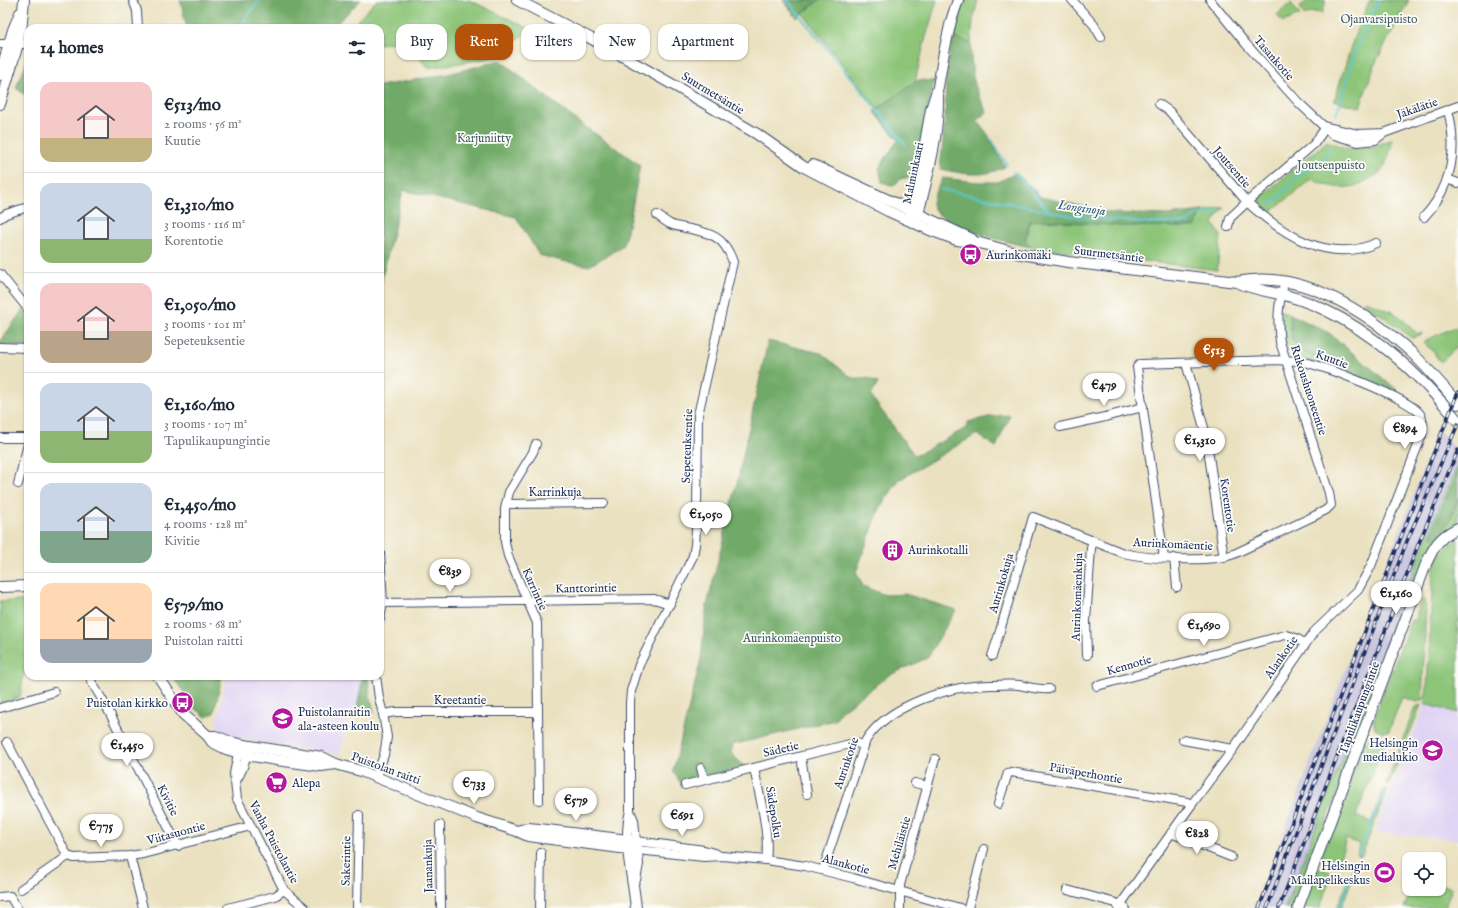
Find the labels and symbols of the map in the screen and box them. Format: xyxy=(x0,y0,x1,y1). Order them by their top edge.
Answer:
park label: Ojanvarsipuisto xyxy=(1340,12,1418,28)
street label: Tasankotie xyxy=(1250,33,1297,84)
street label: Suurmetsäntie xyxy=(679,69,747,118)
street label: Jäkälätie xyxy=(1393,94,1441,124)
park label: Karjuniitty xyxy=(457,131,511,146)
street label: Malminkaari xyxy=(900,141,927,205)
street label: Joutsentie xyxy=(1207,142,1254,192)
park label: Joutsenpuisto xyxy=(1295,158,1366,174)
water label: Longinoja xyxy=(1056,197,1107,221)
bus stop icon: Aurinkomäki xyxy=(958,242,984,268)
street label: Suurmetsäntie xyxy=(1073,243,1145,266)
place label: Aurinkomäki xyxy=(985,248,1051,263)
pin: €513 xyxy=(1190,338,1238,372)
street label: Rukoushuoneentie xyxy=(1287,343,1330,438)
street label: Kuutie xyxy=(1313,347,1351,372)
pin: €479 xyxy=(1080,373,1128,407)
street label: Sepeteuksentie xyxy=(679,408,697,484)
pin: €894 xyxy=(1381,416,1429,450)
pin: €1,310 xyxy=(1167,428,1233,462)
street label: Korentotie xyxy=(1216,477,1239,534)
street label: Karrinkuja xyxy=(529,485,582,500)
pin: €1,050 xyxy=(673,502,739,536)
street label: Aurinkomäentie xyxy=(1132,535,1214,554)
building icon: Aurinkotalli xyxy=(880,537,906,563)
place label: Aurinkotalli xyxy=(907,543,968,558)
street label: Aurinkokuja xyxy=(985,551,1017,616)
street label: Aurinkomäenkuja xyxy=(1068,552,1087,642)
pin: €839 xyxy=(426,559,474,593)
street label: Karrintie xyxy=(519,566,551,613)
street label: Kanttorintie xyxy=(555,580,617,597)
pin: €1,160 xyxy=(1363,581,1429,615)
pin: €1,690 xyxy=(1171,613,1237,647)
park label: Aurinkomäenpuisto xyxy=(742,631,842,647)
street label: Alankotie xyxy=(1261,633,1302,682)
street label: Kennotie xyxy=(1105,652,1154,679)
street label: Tapulikaupungintie xyxy=(1336,659,1384,757)
bus stop icon: Puistolan kirkko xyxy=(170,690,196,716)
street label: Kreetantie xyxy=(434,693,487,708)
place label: Puistolan kirkko xyxy=(86,696,169,711)
place label: Puistolanraitin ala-asteen koulu xyxy=(298,705,379,734)
school or university icon: Puistolanraitin ala-asteen koulu xyxy=(270,706,296,732)
pin: €1,450 xyxy=(94,733,160,767)
street label: Aurinkotie xyxy=(830,735,862,792)
place label: Helsingin medialukio xyxy=(1363,736,1419,765)
school or university icon: Helsingin medialukio xyxy=(1420,737,1446,763)
street label: Sädetie xyxy=(762,738,801,761)
street label: Puistolan raitti xyxy=(349,749,423,788)
street label: Päiväperhontie xyxy=(1048,760,1124,788)
supermarket icon: Alepa xyxy=(263,770,289,796)
pin: €733 xyxy=(450,771,498,805)
place label: Alepa xyxy=(291,776,321,792)
street label: Kivitie xyxy=(153,782,182,819)
street label: Sädepolku xyxy=(761,785,785,839)
pin: €579 xyxy=(552,788,600,822)
street label: Vanha Puistolantie xyxy=(245,797,302,887)
pin: €691 xyxy=(658,803,706,837)
pin: €775 xyxy=(77,814,125,848)
street label: Mehiläistie xyxy=(885,814,914,872)
street label: Viitasuontie xyxy=(144,818,207,849)
pin: €828 xyxy=(1173,821,1221,855)
street label: Sakerintie xyxy=(339,835,354,886)
street label: Jaanankuja xyxy=(421,838,438,895)
street label: Alankotie xyxy=(820,851,872,878)
place label: Helsingin Mailapelikeskus xyxy=(1290,859,1371,889)
sports icon: Helsingin Mailapelikeskus xyxy=(1372,860,1398,886)

